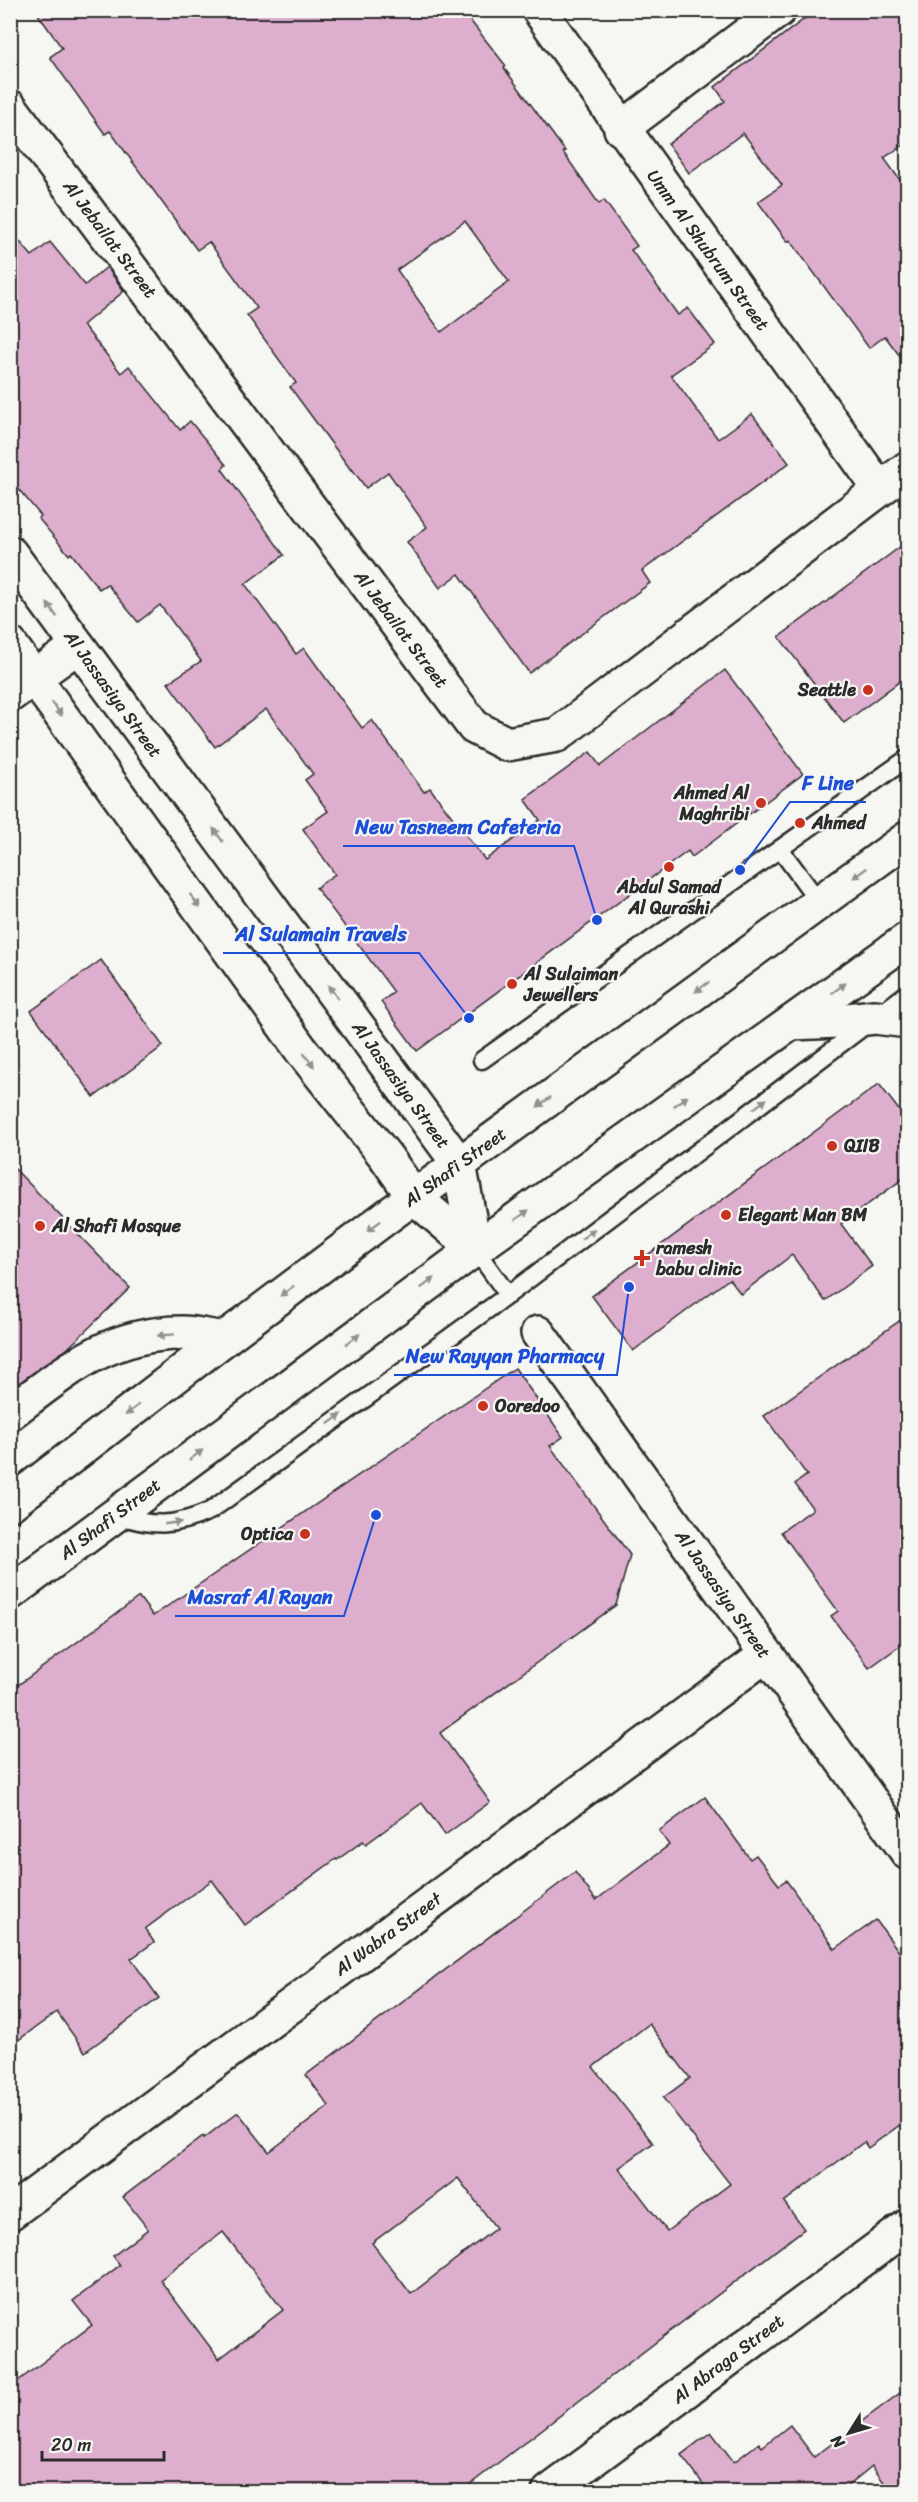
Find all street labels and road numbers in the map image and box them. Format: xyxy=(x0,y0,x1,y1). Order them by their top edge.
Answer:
street label: Umm Al Shubrum Street xyxy=(638,162,778,338)
street label: Al Jebailat Street xyxy=(54,172,166,305)
street label: Al Jebailat Street xyxy=(345,562,457,695)
street label: Al Jassasiya Street xyxy=(55,622,171,765)
street label: Al Jassasiya Street xyxy=(343,1013,459,1156)
street label: Al Shafi Street xyxy=(396,1118,514,1216)
street label: Al Shafi Street xyxy=(51,1470,168,1569)
street label: Al Jassasiya Street xyxy=(666,1522,780,1665)
street label: Al Wabra Street xyxy=(326,1883,449,1985)
street label: Al Abraga Street xyxy=(664,2306,791,2413)

